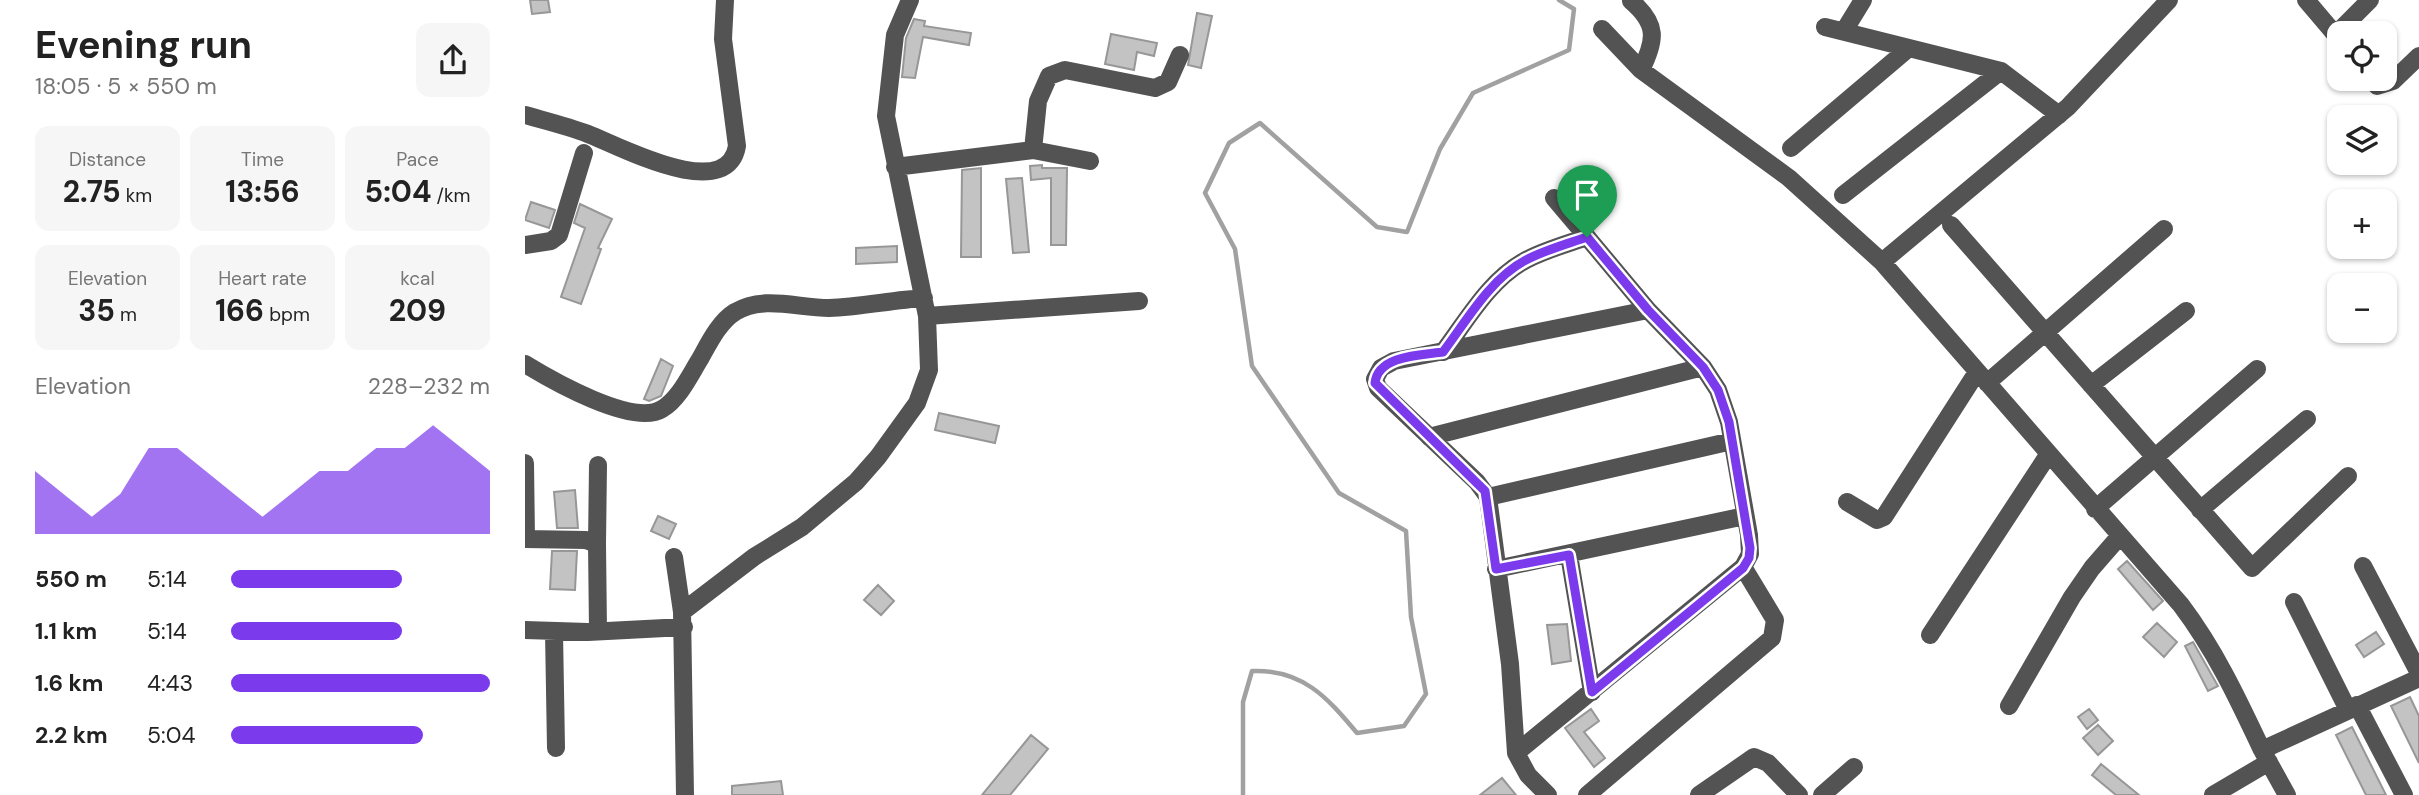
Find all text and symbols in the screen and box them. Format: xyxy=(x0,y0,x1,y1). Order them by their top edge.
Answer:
text: Evening run xyxy=(35,20,252,70)
map controls xyxy=(2327,21,2397,343)
button: locate xyxy=(2327,21,2397,91)
button: share xyxy=(416,23,490,97)
text: 18:05 · 5 × 550 m xyxy=(35,71,217,101)
button: layers xyxy=(2327,105,2397,175)
text: Distance xyxy=(69,147,146,172)
text: Time xyxy=(241,147,284,172)
text: Pace xyxy=(396,147,439,172)
pin xyxy=(1557,165,1617,237)
text: 2.75 xyxy=(63,172,121,211)
text: 13:56 xyxy=(225,172,300,211)
text: 5:04 xyxy=(365,172,431,211)
icon: arrive xyxy=(1568,176,1606,214)
text: km xyxy=(121,183,152,208)
text: /km xyxy=(431,183,470,208)
button: + xyxy=(2327,189,2397,259)
text: Elevation xyxy=(68,266,147,291)
text: Heart rate xyxy=(218,266,307,291)
text: kcal xyxy=(400,266,435,291)
button: − xyxy=(2327,273,2397,343)
text: 35 xyxy=(78,291,115,330)
text: 166 xyxy=(215,291,264,330)
text: 209 xyxy=(389,291,446,330)
text: m xyxy=(115,302,137,327)
text: bpm xyxy=(264,302,310,327)
text: Elevation xyxy=(35,371,131,401)
text: 228–232 m xyxy=(368,371,490,401)
text: 550 m xyxy=(35,564,107,594)
text: 5:14 xyxy=(147,564,187,594)
text: 1.1 km xyxy=(35,616,97,646)
text: 5:14 xyxy=(147,616,187,646)
text: 1.6 km xyxy=(35,668,103,698)
text: 4:43 xyxy=(147,668,193,698)
text: 2.2 km xyxy=(35,720,108,750)
text: 5:04 xyxy=(147,720,195,750)

